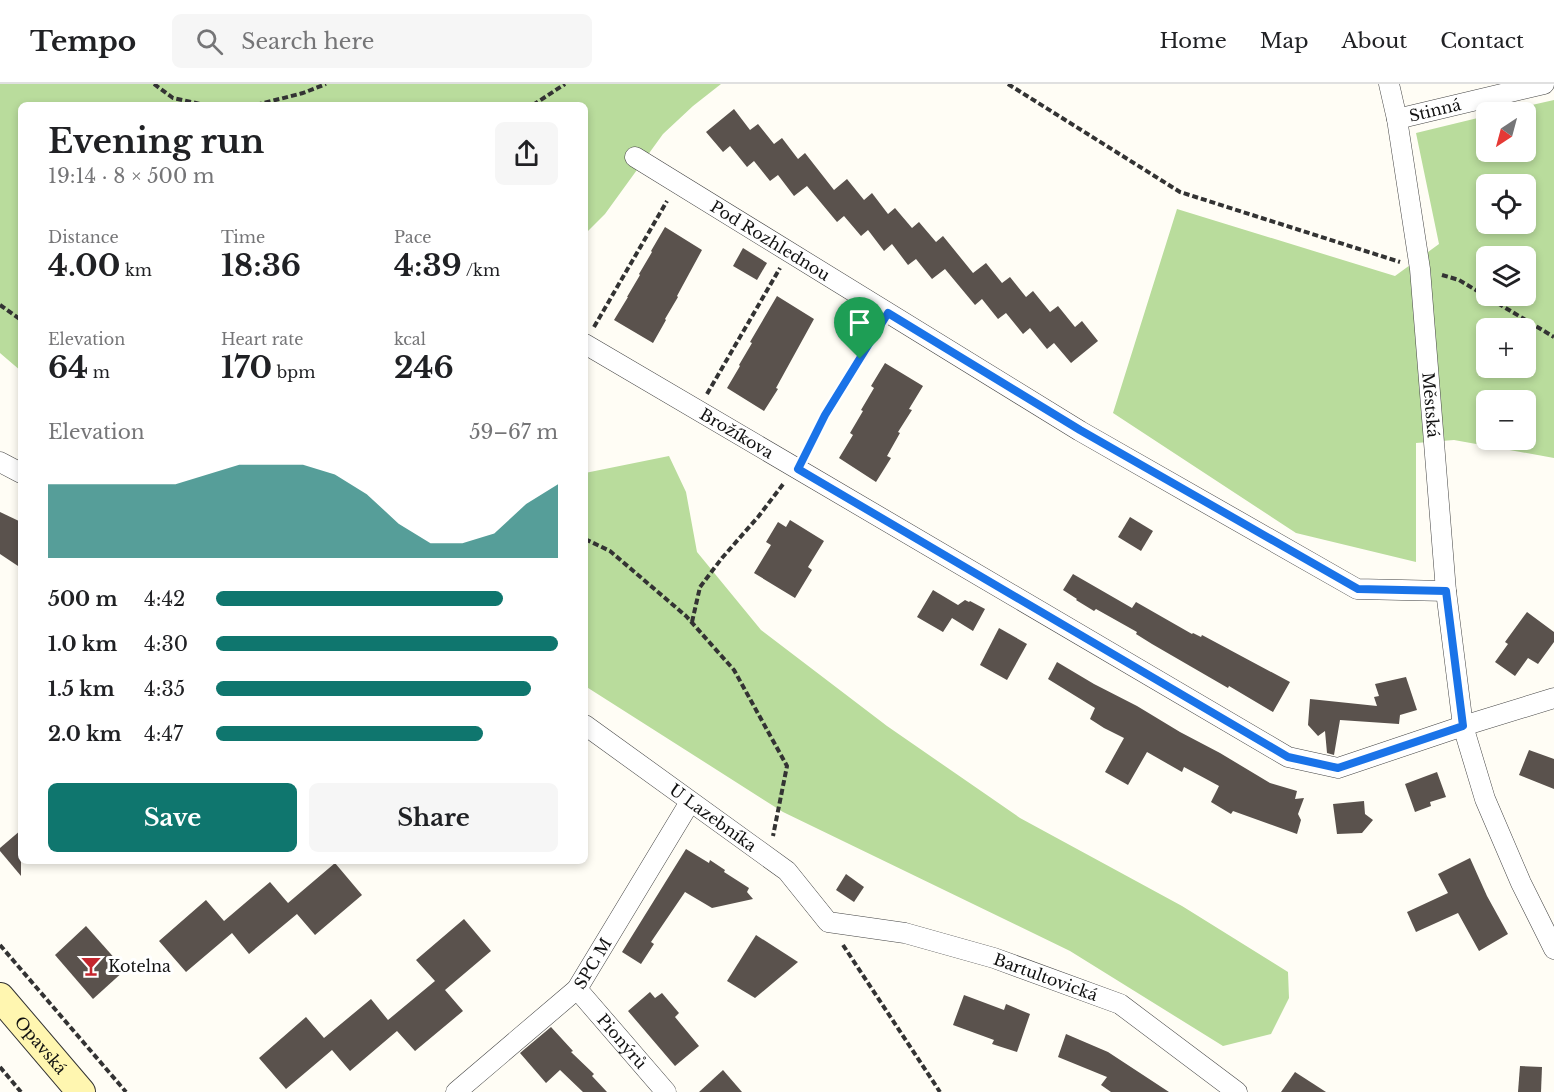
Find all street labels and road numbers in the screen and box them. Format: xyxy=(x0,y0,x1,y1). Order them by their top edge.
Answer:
street label: Stinná xyxy=(1407,94,1463,126)
street label: Pod Rozhlednou xyxy=(707,196,834,285)
street label: Městská xyxy=(1418,371,1444,438)
street label: Brožíkova xyxy=(696,404,777,463)
street label: U Lazebníka xyxy=(666,779,761,856)
street label: SPC M xyxy=(569,934,616,992)
street label: Bartultovická xyxy=(991,949,1101,1005)
street label: Pionýrů xyxy=(593,1010,652,1073)
street label: Opavská xyxy=(11,1012,71,1078)

